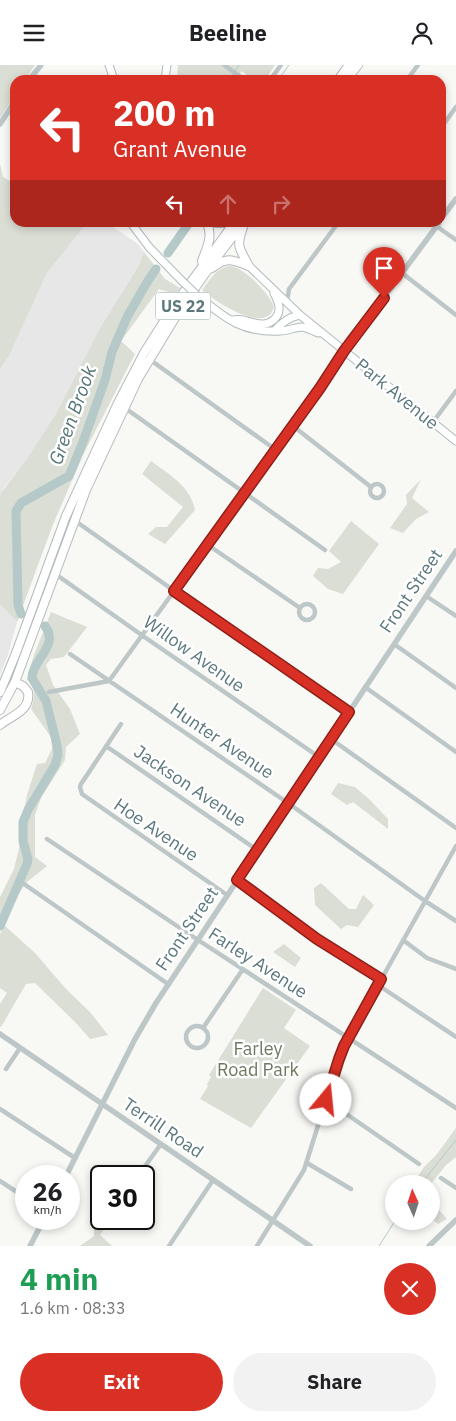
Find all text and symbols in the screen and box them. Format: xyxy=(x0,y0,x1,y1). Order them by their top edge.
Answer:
text: Beeline xyxy=(189,18,267,47)
icon: menu xyxy=(20,19,48,47)
icon: person xyxy=(408,19,436,47)
text: 200 m xyxy=(113,90,216,136)
icon: left xyxy=(30,95,95,160)
text: Grant Avenue xyxy=(113,134,247,163)
icon: left xyxy=(161,190,189,218)
icon: ahead xyxy=(214,190,242,218)
icon: right xyxy=(267,190,295,218)
pin xyxy=(363,247,405,298)
icon: arrive xyxy=(370,254,398,282)
road number: US 22 xyxy=(156,293,210,320)
street label: Park Avenue xyxy=(351,353,444,434)
water label: Green Brook xyxy=(43,361,101,468)
street label: Front Street xyxy=(374,544,447,637)
street label: Willow Avenue xyxy=(139,610,249,697)
street label: Hunter Avenue xyxy=(166,697,279,784)
street label: Jackson Avenue xyxy=(130,740,251,832)
street label: Hoe Avenue xyxy=(110,793,203,866)
street label: Front Street xyxy=(150,882,223,975)
street label: Farley Avenue xyxy=(204,922,312,1003)
park label: Farley Road Park xyxy=(217,1037,300,1081)
position arrow xyxy=(299,1073,351,1125)
street label: Terrill Road xyxy=(119,1092,208,1163)
speed limit sign: 30 xyxy=(90,1165,155,1230)
text: 26 xyxy=(32,1175,63,1208)
north arrow xyxy=(385,1175,440,1230)
map controls xyxy=(385,1175,440,1230)
text: km/h xyxy=(33,1202,62,1217)
text: 4 min xyxy=(20,1259,98,1298)
button: close xyxy=(384,1263,436,1315)
text: 1.6 km · 08:33 xyxy=(20,1298,126,1318)
button: Exit xyxy=(20,1353,223,1411)
button: Share xyxy=(233,1353,436,1411)

